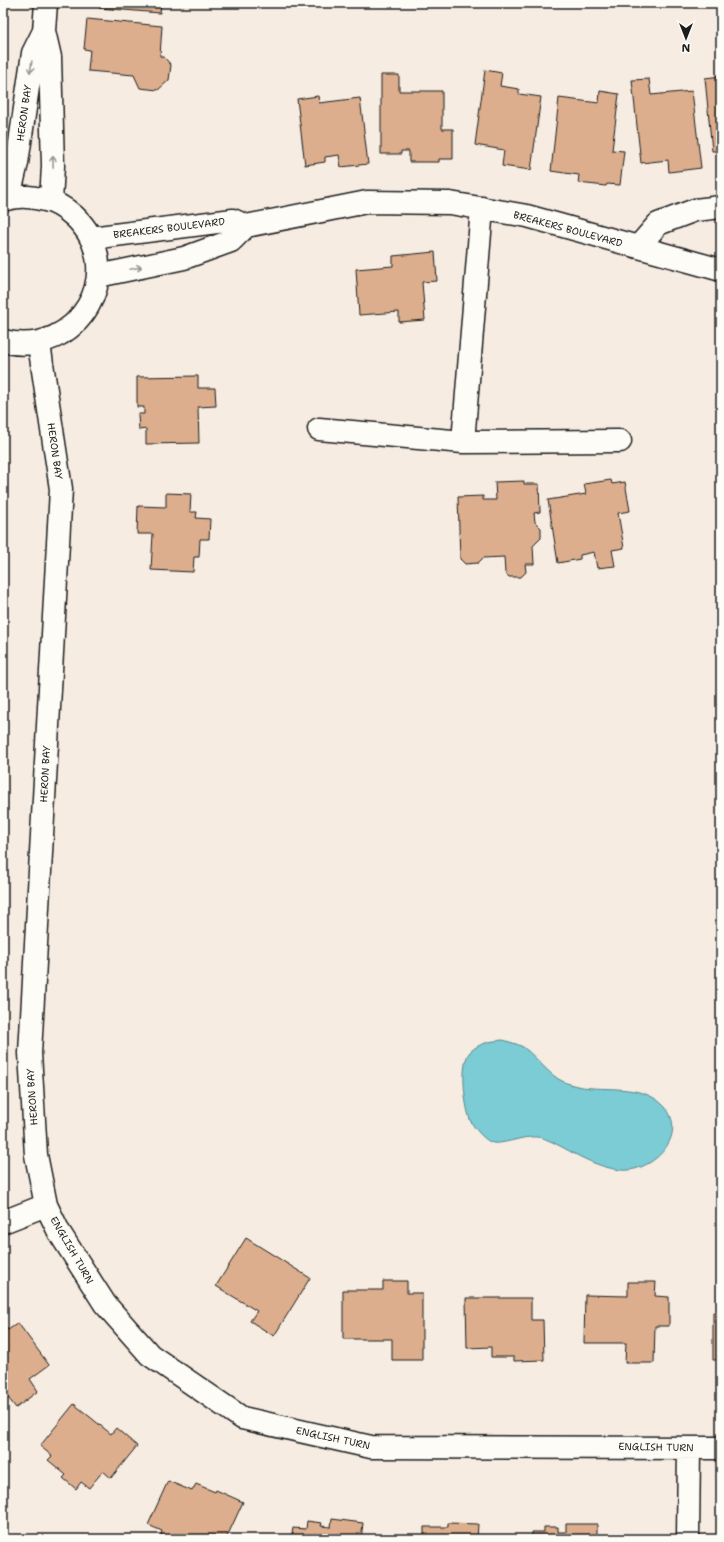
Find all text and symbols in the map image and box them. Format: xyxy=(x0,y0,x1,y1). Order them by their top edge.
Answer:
north arrow xyxy=(666,18,706,58)
text: N xyxy=(681,40,690,55)
one-way arrow xyxy=(27,60,35,73)
street label: HERON BAY xyxy=(14,84,34,142)
one-way arrow xyxy=(49,156,56,169)
street label: BREAKERS BOULEVARD xyxy=(512,208,624,250)
street label: BREAKERS BOULEVARD xyxy=(112,215,226,241)
one-way arrow xyxy=(129,264,142,272)
street label: HERON BAY xyxy=(45,422,65,480)
street label: HERON BAY xyxy=(37,745,53,803)
street label: HERON BAY xyxy=(24,1068,40,1126)
street label: ENGLISH TURN xyxy=(47,1214,97,1286)
street label: ENGLISH TURN xyxy=(295,1424,371,1452)
street label: ENGLISH TURN xyxy=(618,1440,694,1454)

